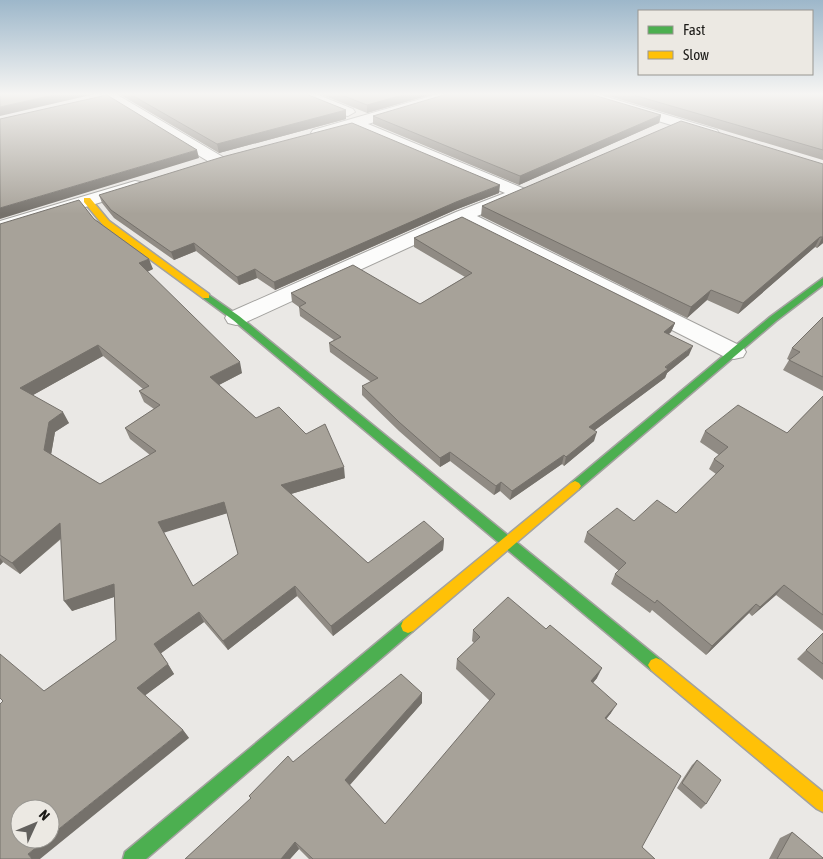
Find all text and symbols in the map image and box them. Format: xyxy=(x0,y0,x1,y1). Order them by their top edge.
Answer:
legend xyxy=(638,10,813,75)
text: Fast xyxy=(683,21,705,38)
text: Slow xyxy=(683,46,709,63)
north arrow xyxy=(10,799,60,849)
text: N xyxy=(36,806,53,823)

